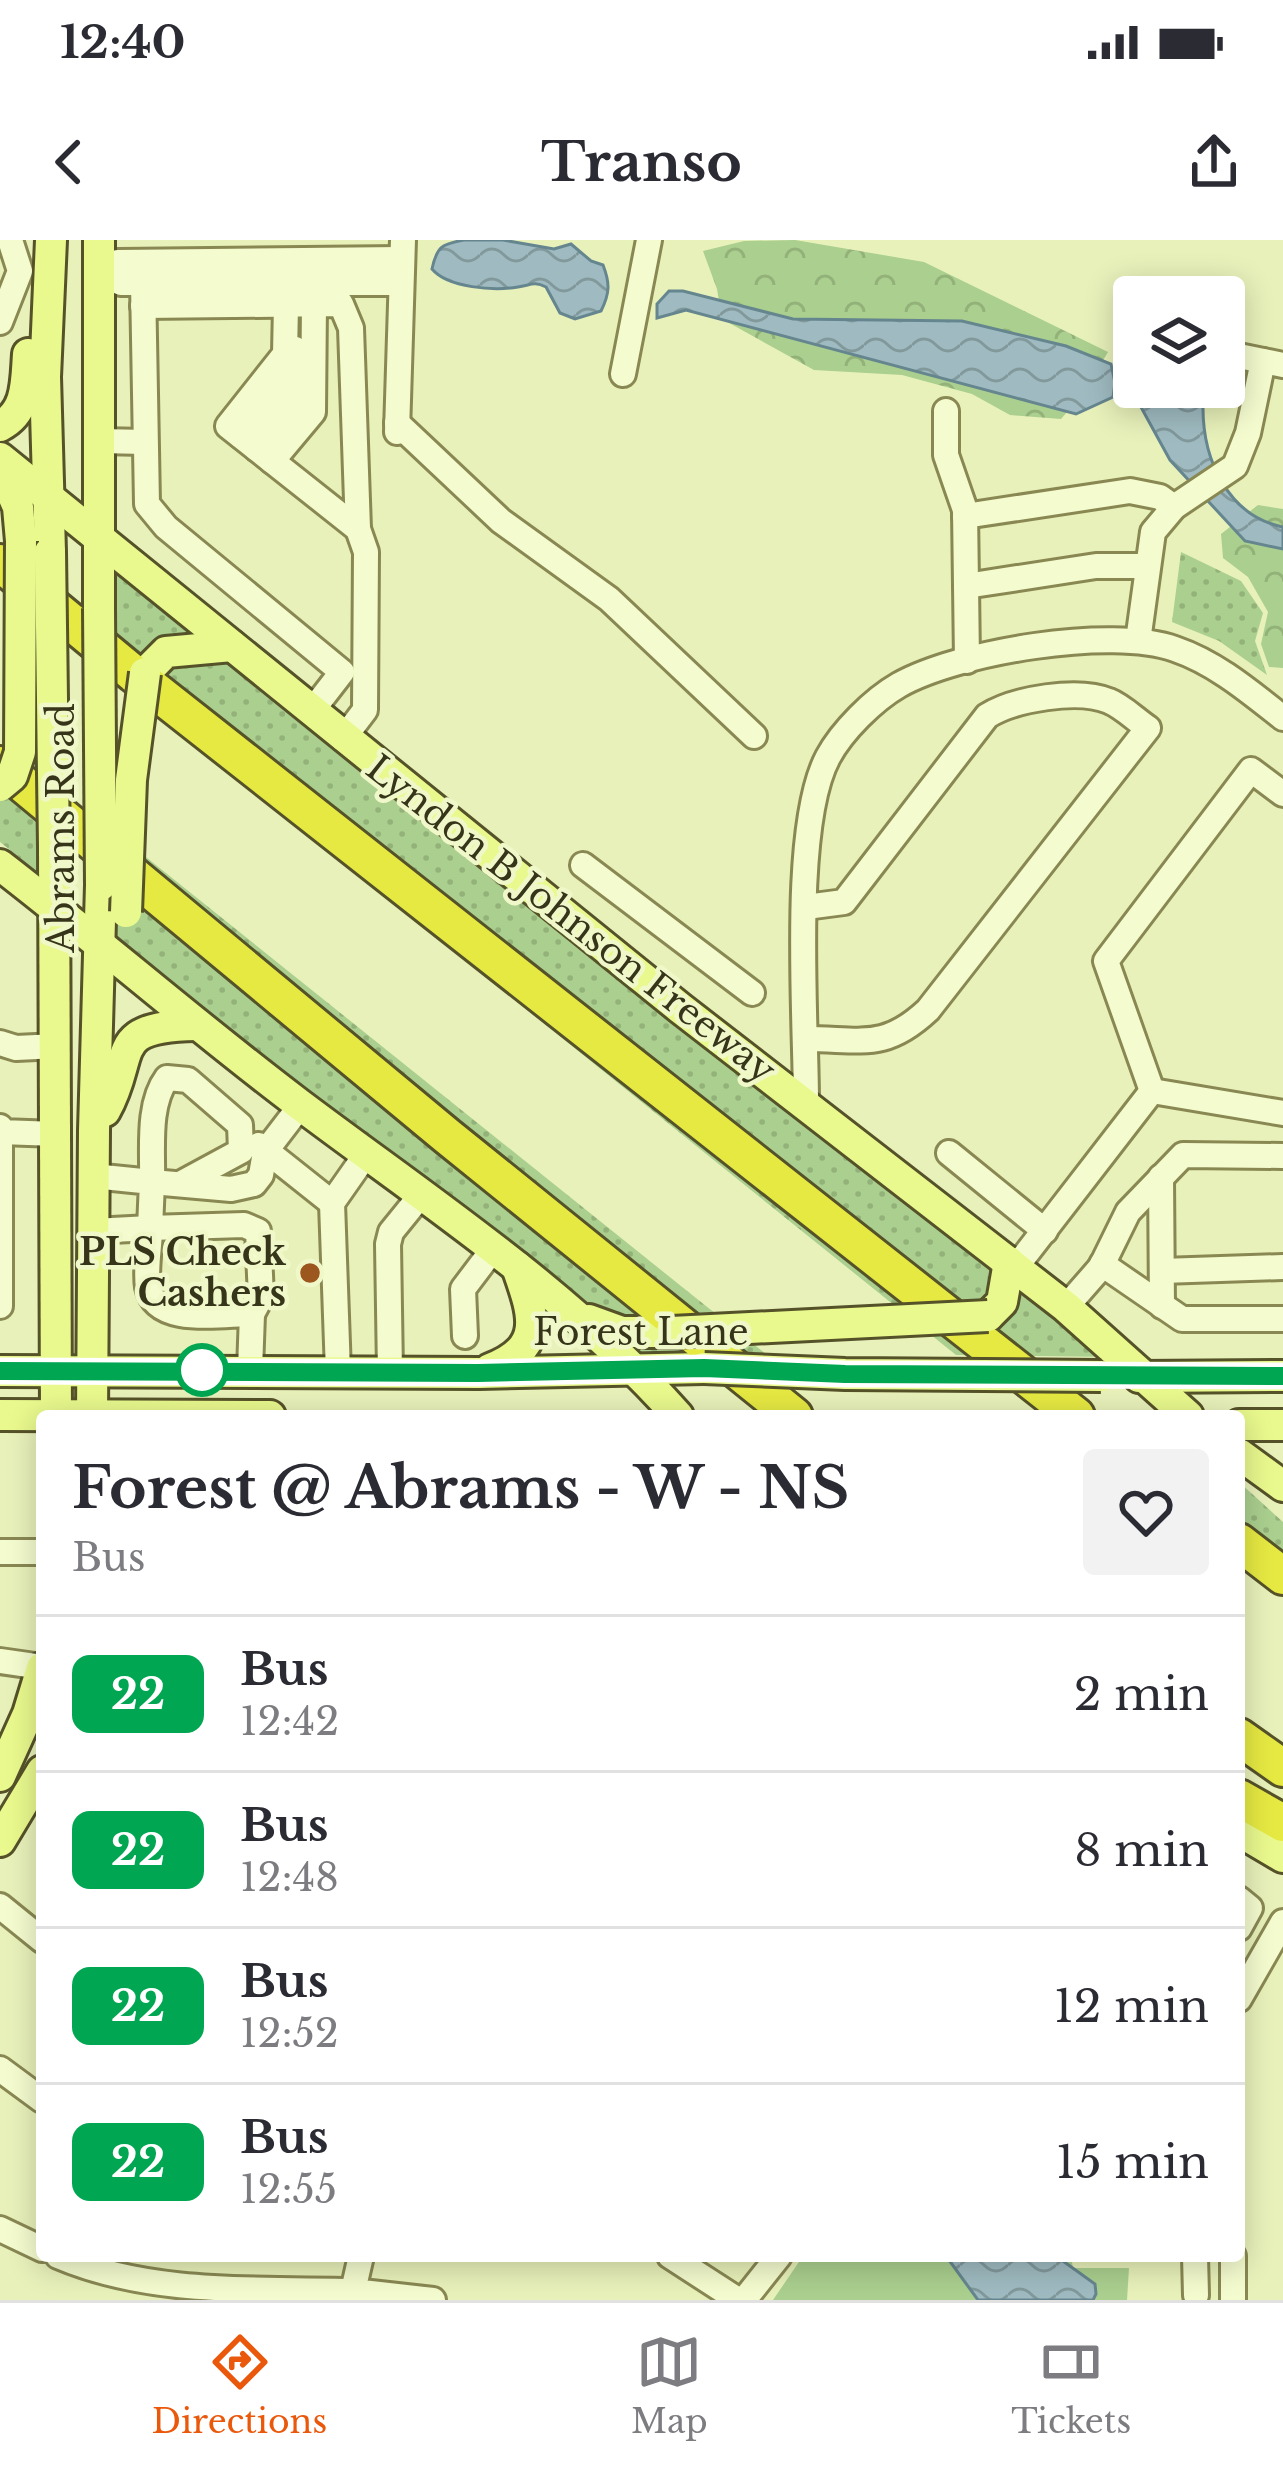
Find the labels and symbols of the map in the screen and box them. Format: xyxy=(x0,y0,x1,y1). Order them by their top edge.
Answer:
street label: Abrams Road xyxy=(39,703,84,954)
street label: Lyndon B Johnson Freeway xyxy=(357,745,785,1093)
place label: PLS Check Cashers xyxy=(79,1230,287,1316)
marker: PLS Check Cashers xyxy=(297,1260,323,1286)
street label: Forest Lane xyxy=(533,1310,749,1355)
unlabelled marker xyxy=(177,1345,227,1395)

